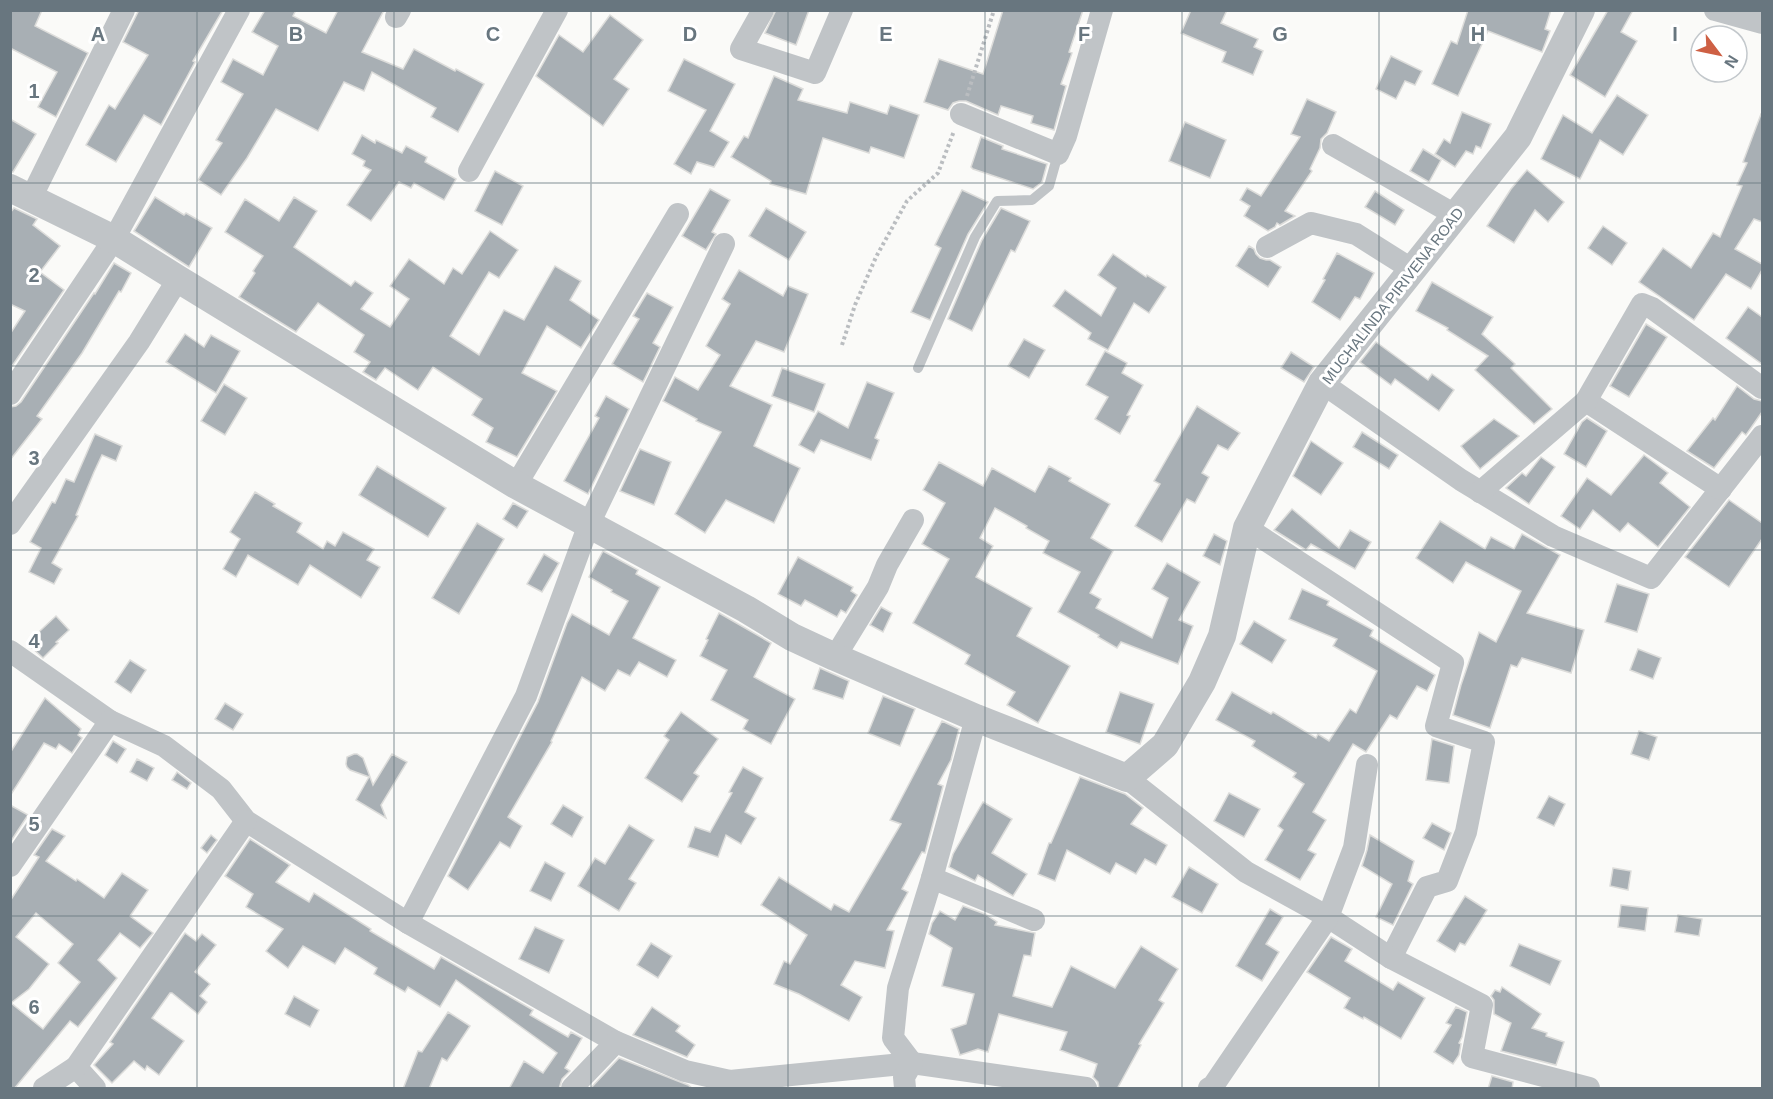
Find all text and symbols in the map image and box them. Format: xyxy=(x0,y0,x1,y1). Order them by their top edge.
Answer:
text: A xyxy=(91,23,105,45)
text: B xyxy=(289,23,303,45)
text: C xyxy=(486,23,500,45)
text: D xyxy=(683,23,697,45)
text: E xyxy=(879,23,893,45)
text: F xyxy=(1078,23,1090,45)
text: G xyxy=(1272,23,1288,45)
text: H xyxy=(1471,23,1485,45)
text: I xyxy=(1672,23,1678,45)
north arrow xyxy=(1689,24,1749,84)
text: N xyxy=(1721,52,1742,71)
text: 1 xyxy=(28,80,40,102)
street label: MUCHALINDA PIRIVENA ROAD xyxy=(1318,204,1467,387)
text: 2 xyxy=(28,264,40,286)
text: 3 xyxy=(28,447,40,469)
text: 4 xyxy=(28,630,40,652)
text: 5 xyxy=(28,813,40,835)
text: 6 xyxy=(28,996,40,1018)

